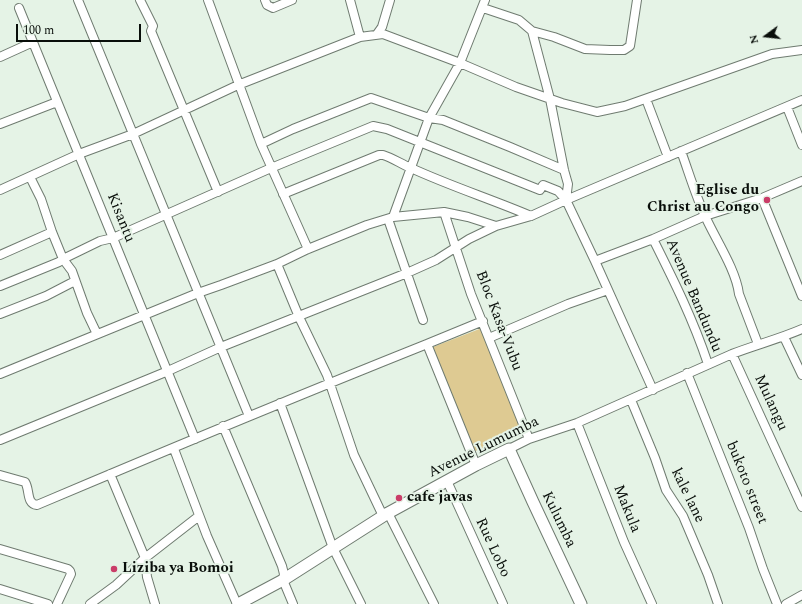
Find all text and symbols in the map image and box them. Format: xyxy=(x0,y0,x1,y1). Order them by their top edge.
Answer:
scale bar xyxy=(18,16,143,42)
north arrow xyxy=(746,16,786,56)
text: 100 m xyxy=(23,21,54,40)
text: N xyxy=(745,33,763,46)
place label: Eglise du Christ au Congo xyxy=(647,182,759,217)
street label: Kisantu xyxy=(102,191,138,245)
marker: Eglise du Christ au Congo xyxy=(762,195,772,205)
street label: Avenue Bandundu xyxy=(661,237,725,355)
street label: Bloc Kasa-Vubu xyxy=(471,268,525,374)
street label: Mulangu xyxy=(749,372,791,434)
street label: Avenue Lumumba xyxy=(426,413,542,483)
street label: bukoto street xyxy=(721,439,771,527)
street label: kale lane xyxy=(666,466,708,526)
street label: Makula xyxy=(608,482,644,536)
place label: cafe javas xyxy=(407,489,473,507)
street label: Kulumba xyxy=(537,489,579,551)
marker: cafe javas xyxy=(394,493,404,503)
street label: Rue Lobo xyxy=(470,515,514,581)
place label: Liziba ya Bomoi xyxy=(122,560,234,578)
marker: Liziba ya Bomoi xyxy=(109,564,119,574)

